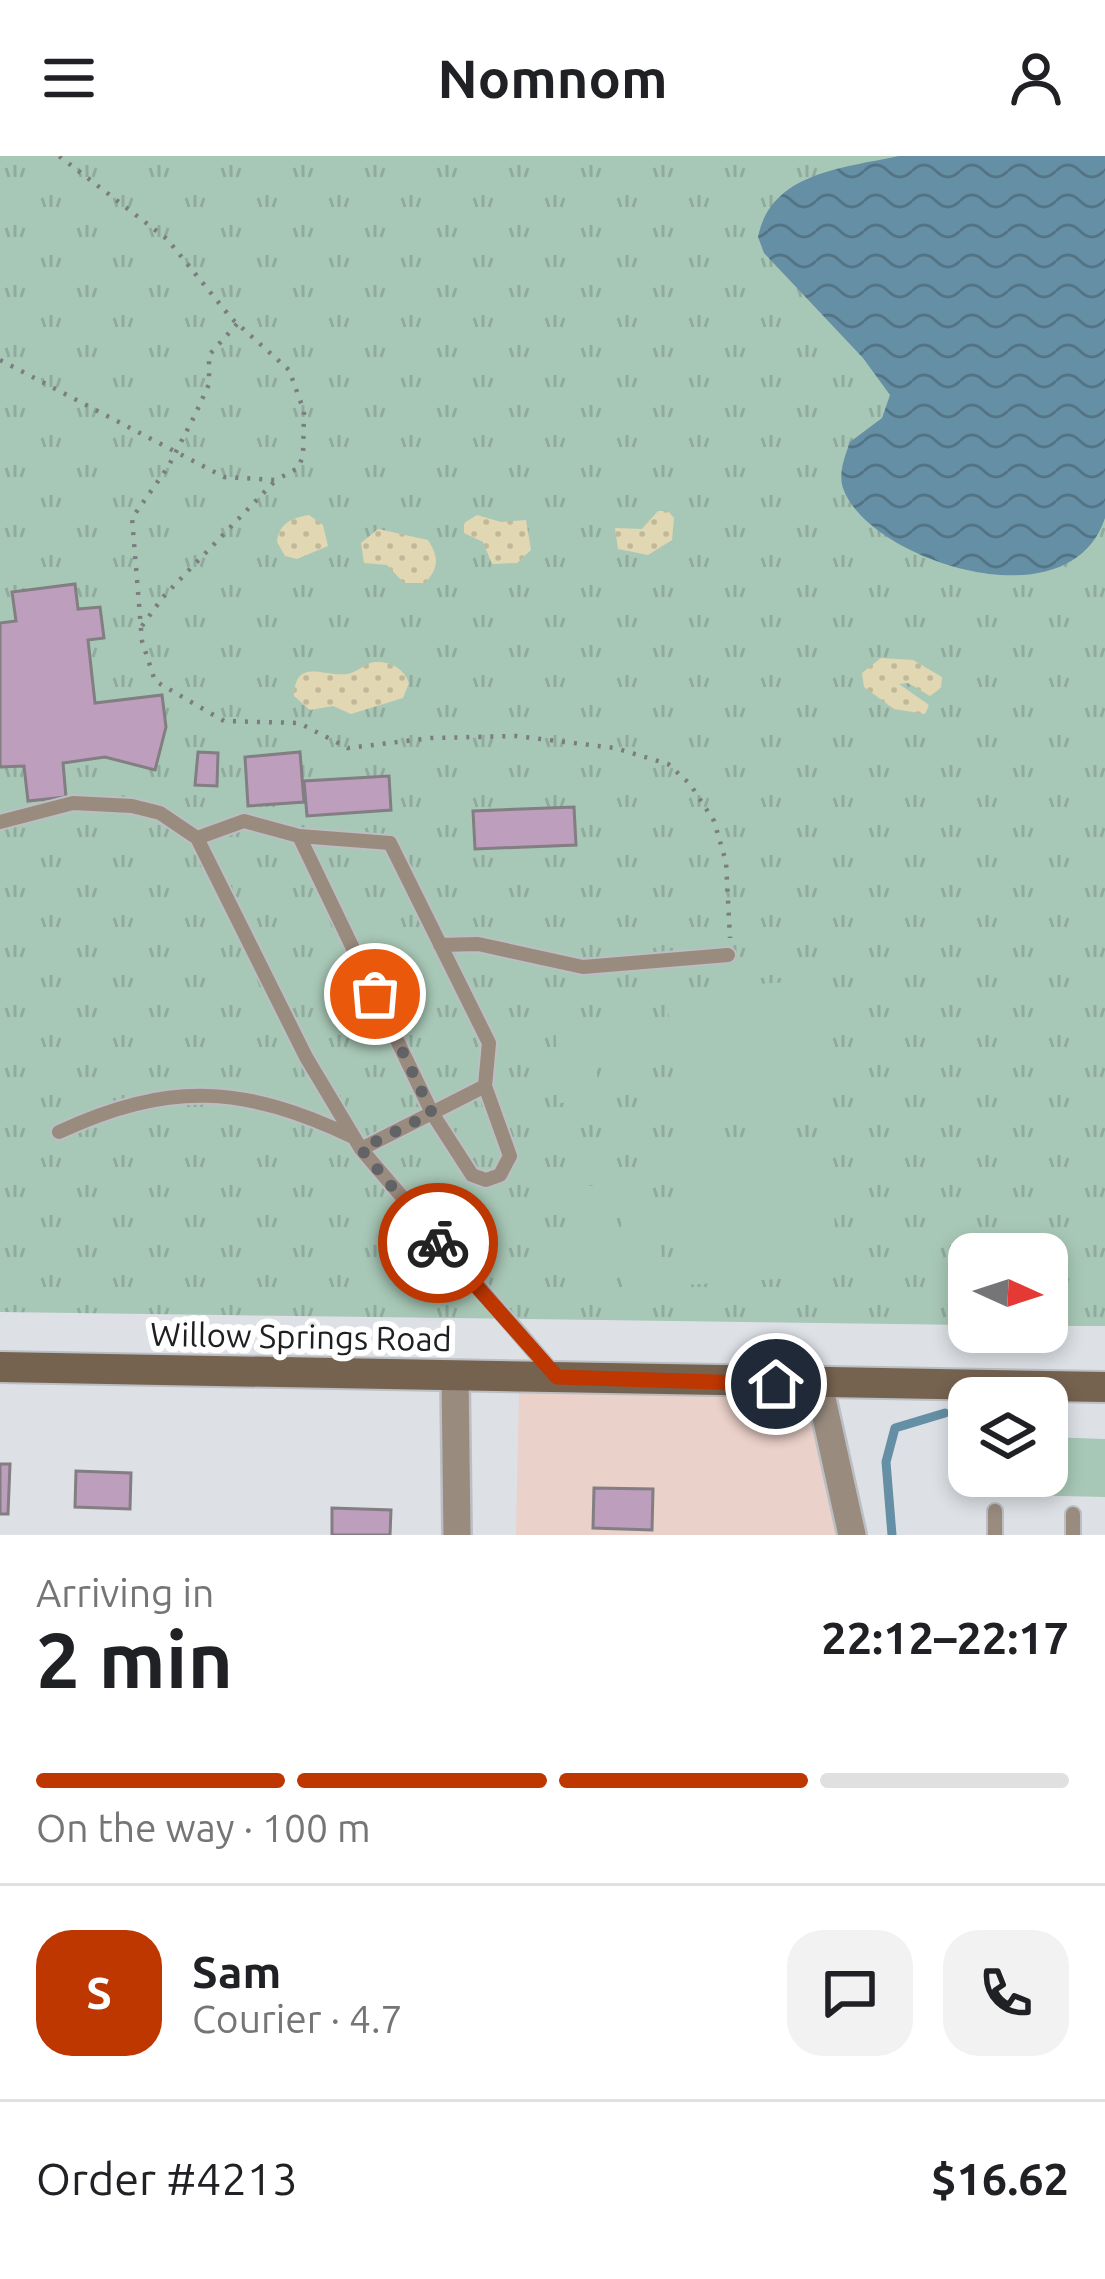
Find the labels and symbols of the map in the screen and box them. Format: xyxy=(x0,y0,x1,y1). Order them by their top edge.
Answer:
pin xyxy=(324,943,426,1045)
courier xyxy=(378,1183,498,1303)
north arrow xyxy=(948,1233,1068,1353)
street label: Willow Springs Road xyxy=(150,1315,452,1357)
pin xyxy=(725,1333,827,1435)

